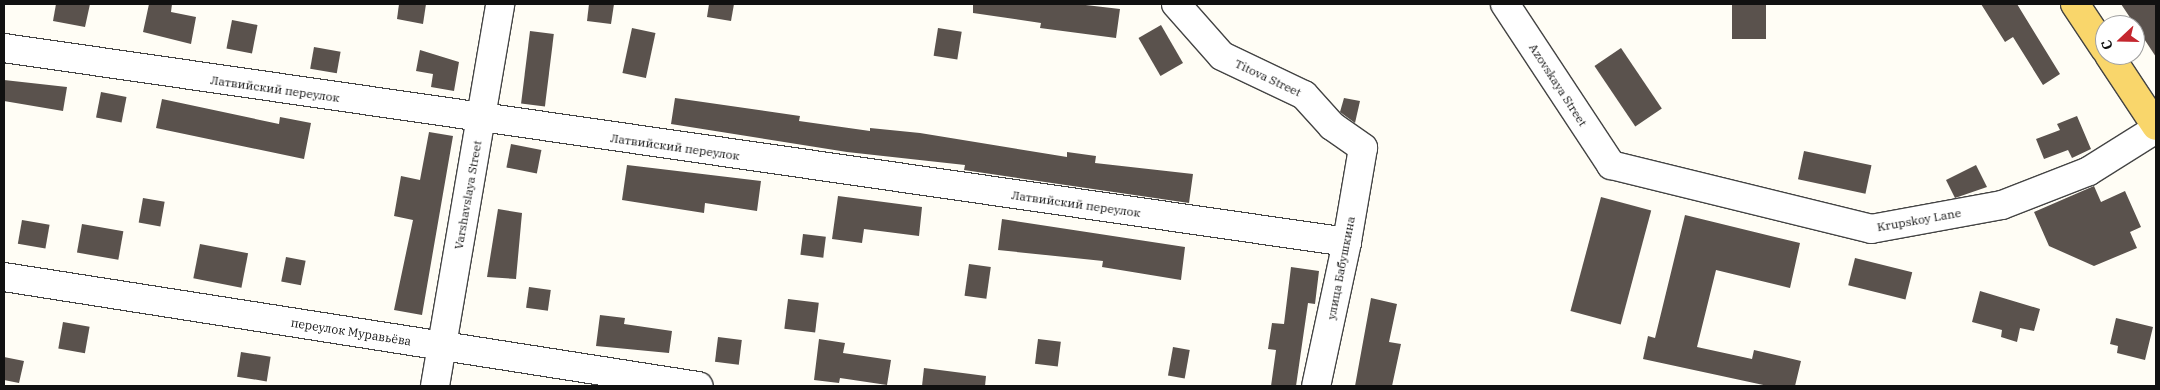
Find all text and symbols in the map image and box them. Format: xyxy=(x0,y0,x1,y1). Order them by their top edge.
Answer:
north arrow xyxy=(2095,15,2145,65)
text: С xyxy=(2097,37,2117,53)
street label: Azovskaya Street xyxy=(1526,41,1590,129)
street label: Titova Street xyxy=(1232,56,1304,100)
street label: Латвийский переулок xyxy=(210,73,340,105)
street label: Латвийский переулок xyxy=(610,131,740,163)
street label: Varshavslaya Street xyxy=(451,139,485,251)
street label: Латвийский переулок xyxy=(1011,188,1141,220)
street label: Krupskoy Lane xyxy=(1876,206,1962,234)
street label: улица Бабушкина xyxy=(1324,215,1358,321)
street label: переулок Муравьёва xyxy=(290,315,412,349)

